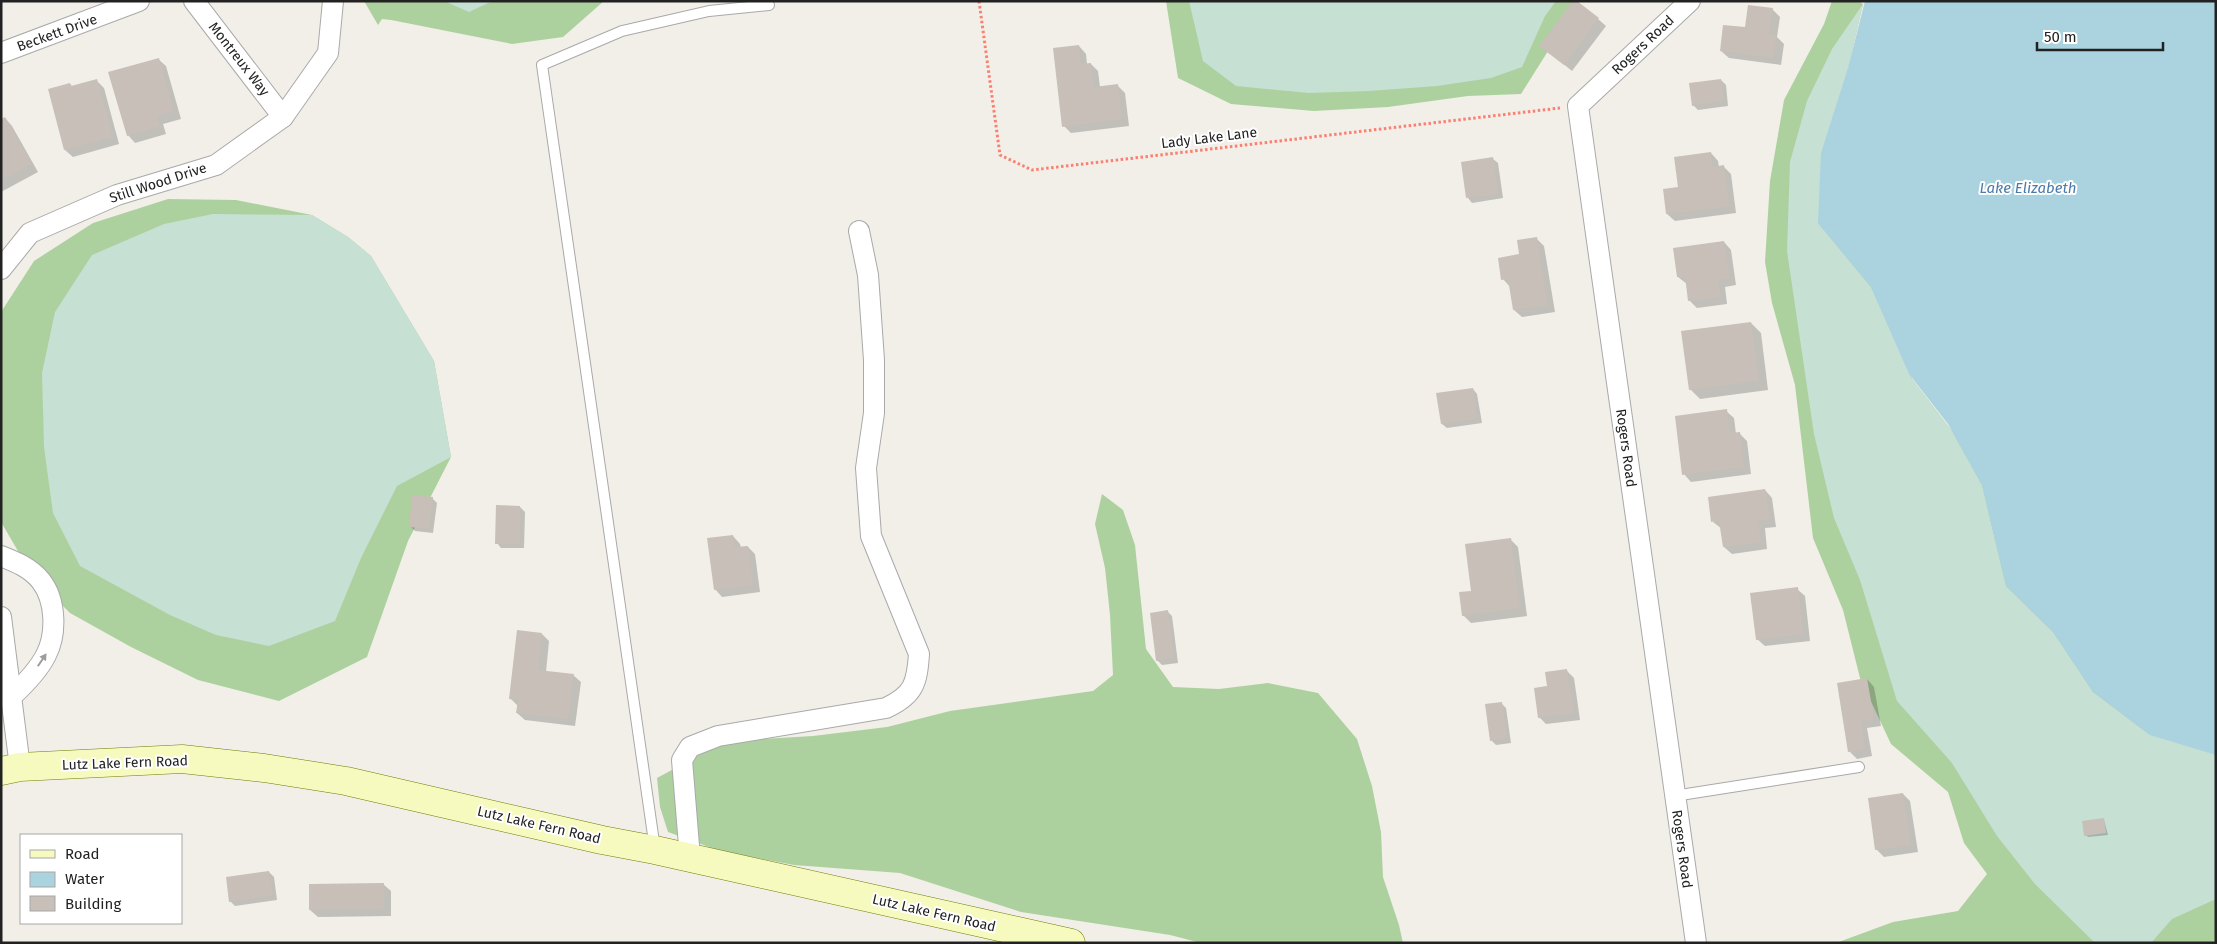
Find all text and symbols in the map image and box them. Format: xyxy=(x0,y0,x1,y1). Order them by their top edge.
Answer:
street label: Beckett Drive xyxy=(15,11,99,55)
street label: Rogers Road xyxy=(1608,12,1678,78)
street label: Montreux Way xyxy=(205,19,273,99)
scale bar xyxy=(2037,20,2163,52)
text: 50 m xyxy=(2044,28,2077,46)
street label: Lady Lake Lane xyxy=(1160,124,1258,152)
street label: Still Wood Drive xyxy=(107,159,209,207)
water label: Lake Elizabeth xyxy=(1979,179,2077,197)
street label: Rogers Road xyxy=(1612,408,1640,488)
one-way arrow xyxy=(37,653,47,667)
street label: Lutz Lake Fern Road xyxy=(62,752,188,774)
street label: Lutz Lake Fern Road xyxy=(476,803,602,847)
street label: Rogers Road xyxy=(1668,809,1696,889)
legend xyxy=(20,834,182,924)
text: Road xyxy=(65,845,100,863)
text: Water xyxy=(65,870,104,888)
street label: Lutz Lake Fern Road xyxy=(871,891,997,935)
text: Building xyxy=(65,895,121,913)

